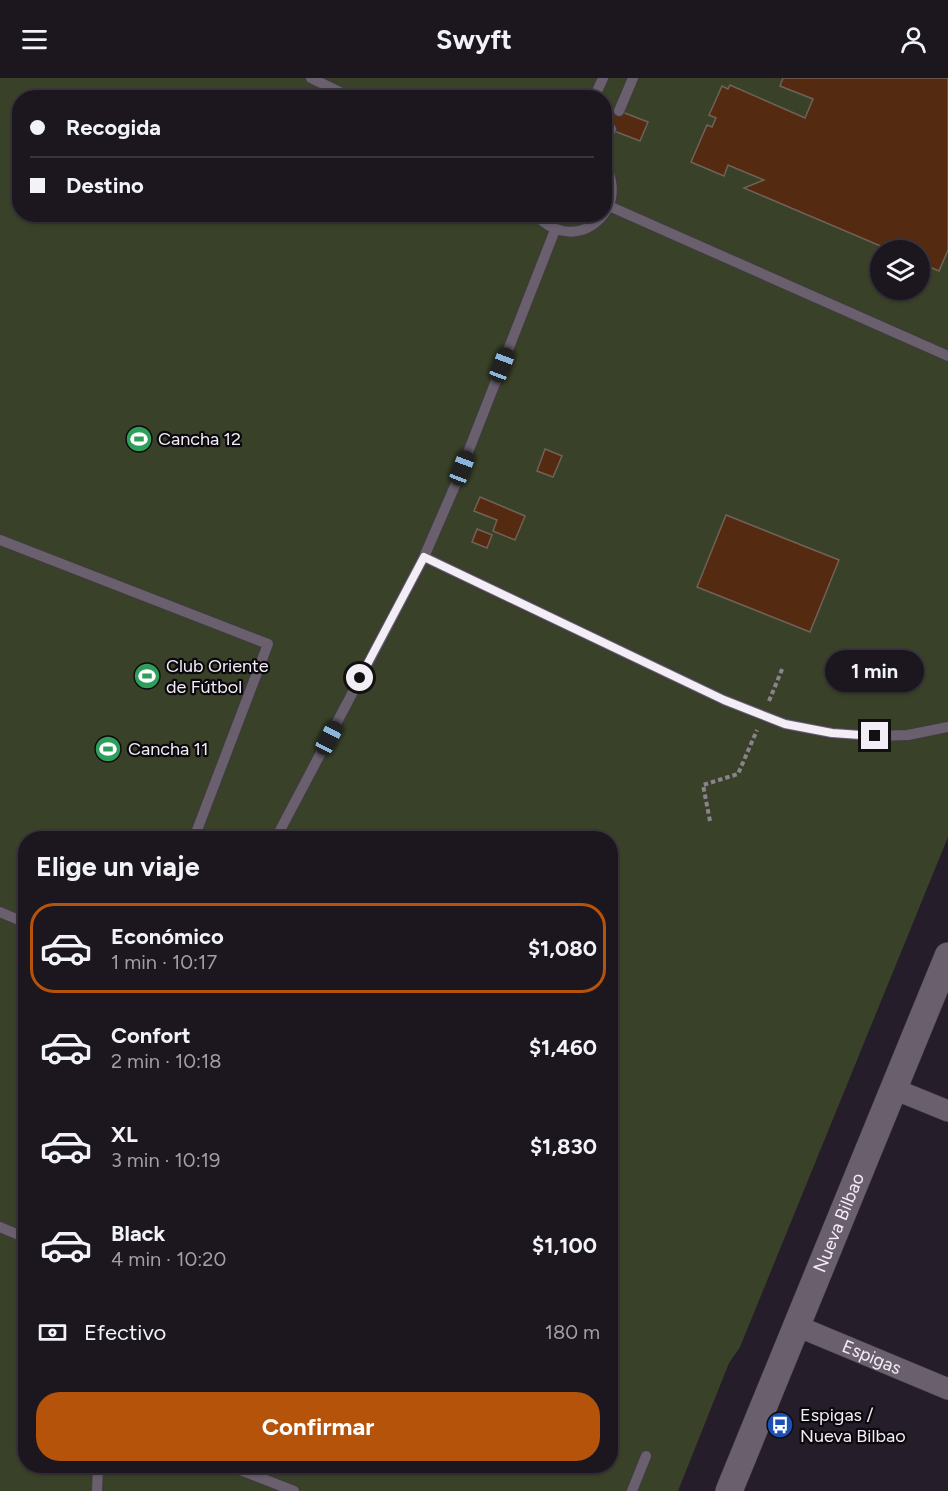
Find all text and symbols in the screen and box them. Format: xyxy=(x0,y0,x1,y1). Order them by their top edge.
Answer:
icon: menu xyxy=(18,23,51,56)
text: Swyft xyxy=(436,23,512,56)
icon: person xyxy=(897,23,930,56)
text: Recogida xyxy=(66,114,161,141)
text: Destino xyxy=(66,172,144,199)
map controls xyxy=(870,240,930,300)
button: layers xyxy=(870,240,930,300)
car xyxy=(487,345,517,385)
sports icon: Cancha 12 xyxy=(124,424,154,454)
place label: Cancha 12 xyxy=(158,428,241,450)
car xyxy=(447,448,477,488)
callout: 1 min xyxy=(826,649,924,691)
place label: Club Oriente de Fútbol xyxy=(166,655,269,698)
text: 1 min xyxy=(851,659,898,683)
sports icon: Club Oriente de Fútbol xyxy=(132,661,162,691)
route start xyxy=(346,664,373,691)
car xyxy=(313,718,345,758)
route end xyxy=(861,722,888,749)
sports icon: Cancha 11 xyxy=(93,734,123,764)
place label: Cancha 11 xyxy=(128,738,208,760)
text: Elige un viaje xyxy=(36,850,200,883)
icon: car xyxy=(39,921,93,975)
text: Económico xyxy=(111,923,224,950)
text: $1,080 xyxy=(528,935,597,962)
text: 1 min · 10:17 xyxy=(111,950,217,974)
icon: car xyxy=(39,1020,93,1074)
text: Confort xyxy=(111,1022,191,1049)
text: $1,460 xyxy=(529,1034,597,1061)
text: 2 min · 10:18 xyxy=(111,1049,222,1073)
icon: car xyxy=(39,1119,93,1173)
text: XL xyxy=(111,1121,138,1148)
text: $1,830 xyxy=(530,1133,597,1160)
text: 3 min · 10:19 xyxy=(111,1148,220,1172)
street label: Nueva Bilbao xyxy=(809,1170,869,1276)
icon: car xyxy=(39,1218,93,1272)
text: Black xyxy=(111,1220,165,1247)
text: $1,100 xyxy=(532,1232,597,1259)
text: 4 min · 10:20 xyxy=(111,1247,226,1271)
icon: cash xyxy=(36,1316,69,1349)
text: Efectivo xyxy=(84,1319,166,1346)
text: 180 m xyxy=(545,1320,600,1344)
street label: Espigas xyxy=(839,1335,905,1379)
button: Confirmar xyxy=(36,1392,600,1461)
place label: Espigas / Nueva Bilbao xyxy=(800,1404,906,1447)
bus stop icon: Espigas / Nueva Bilbao xyxy=(765,1410,795,1440)

